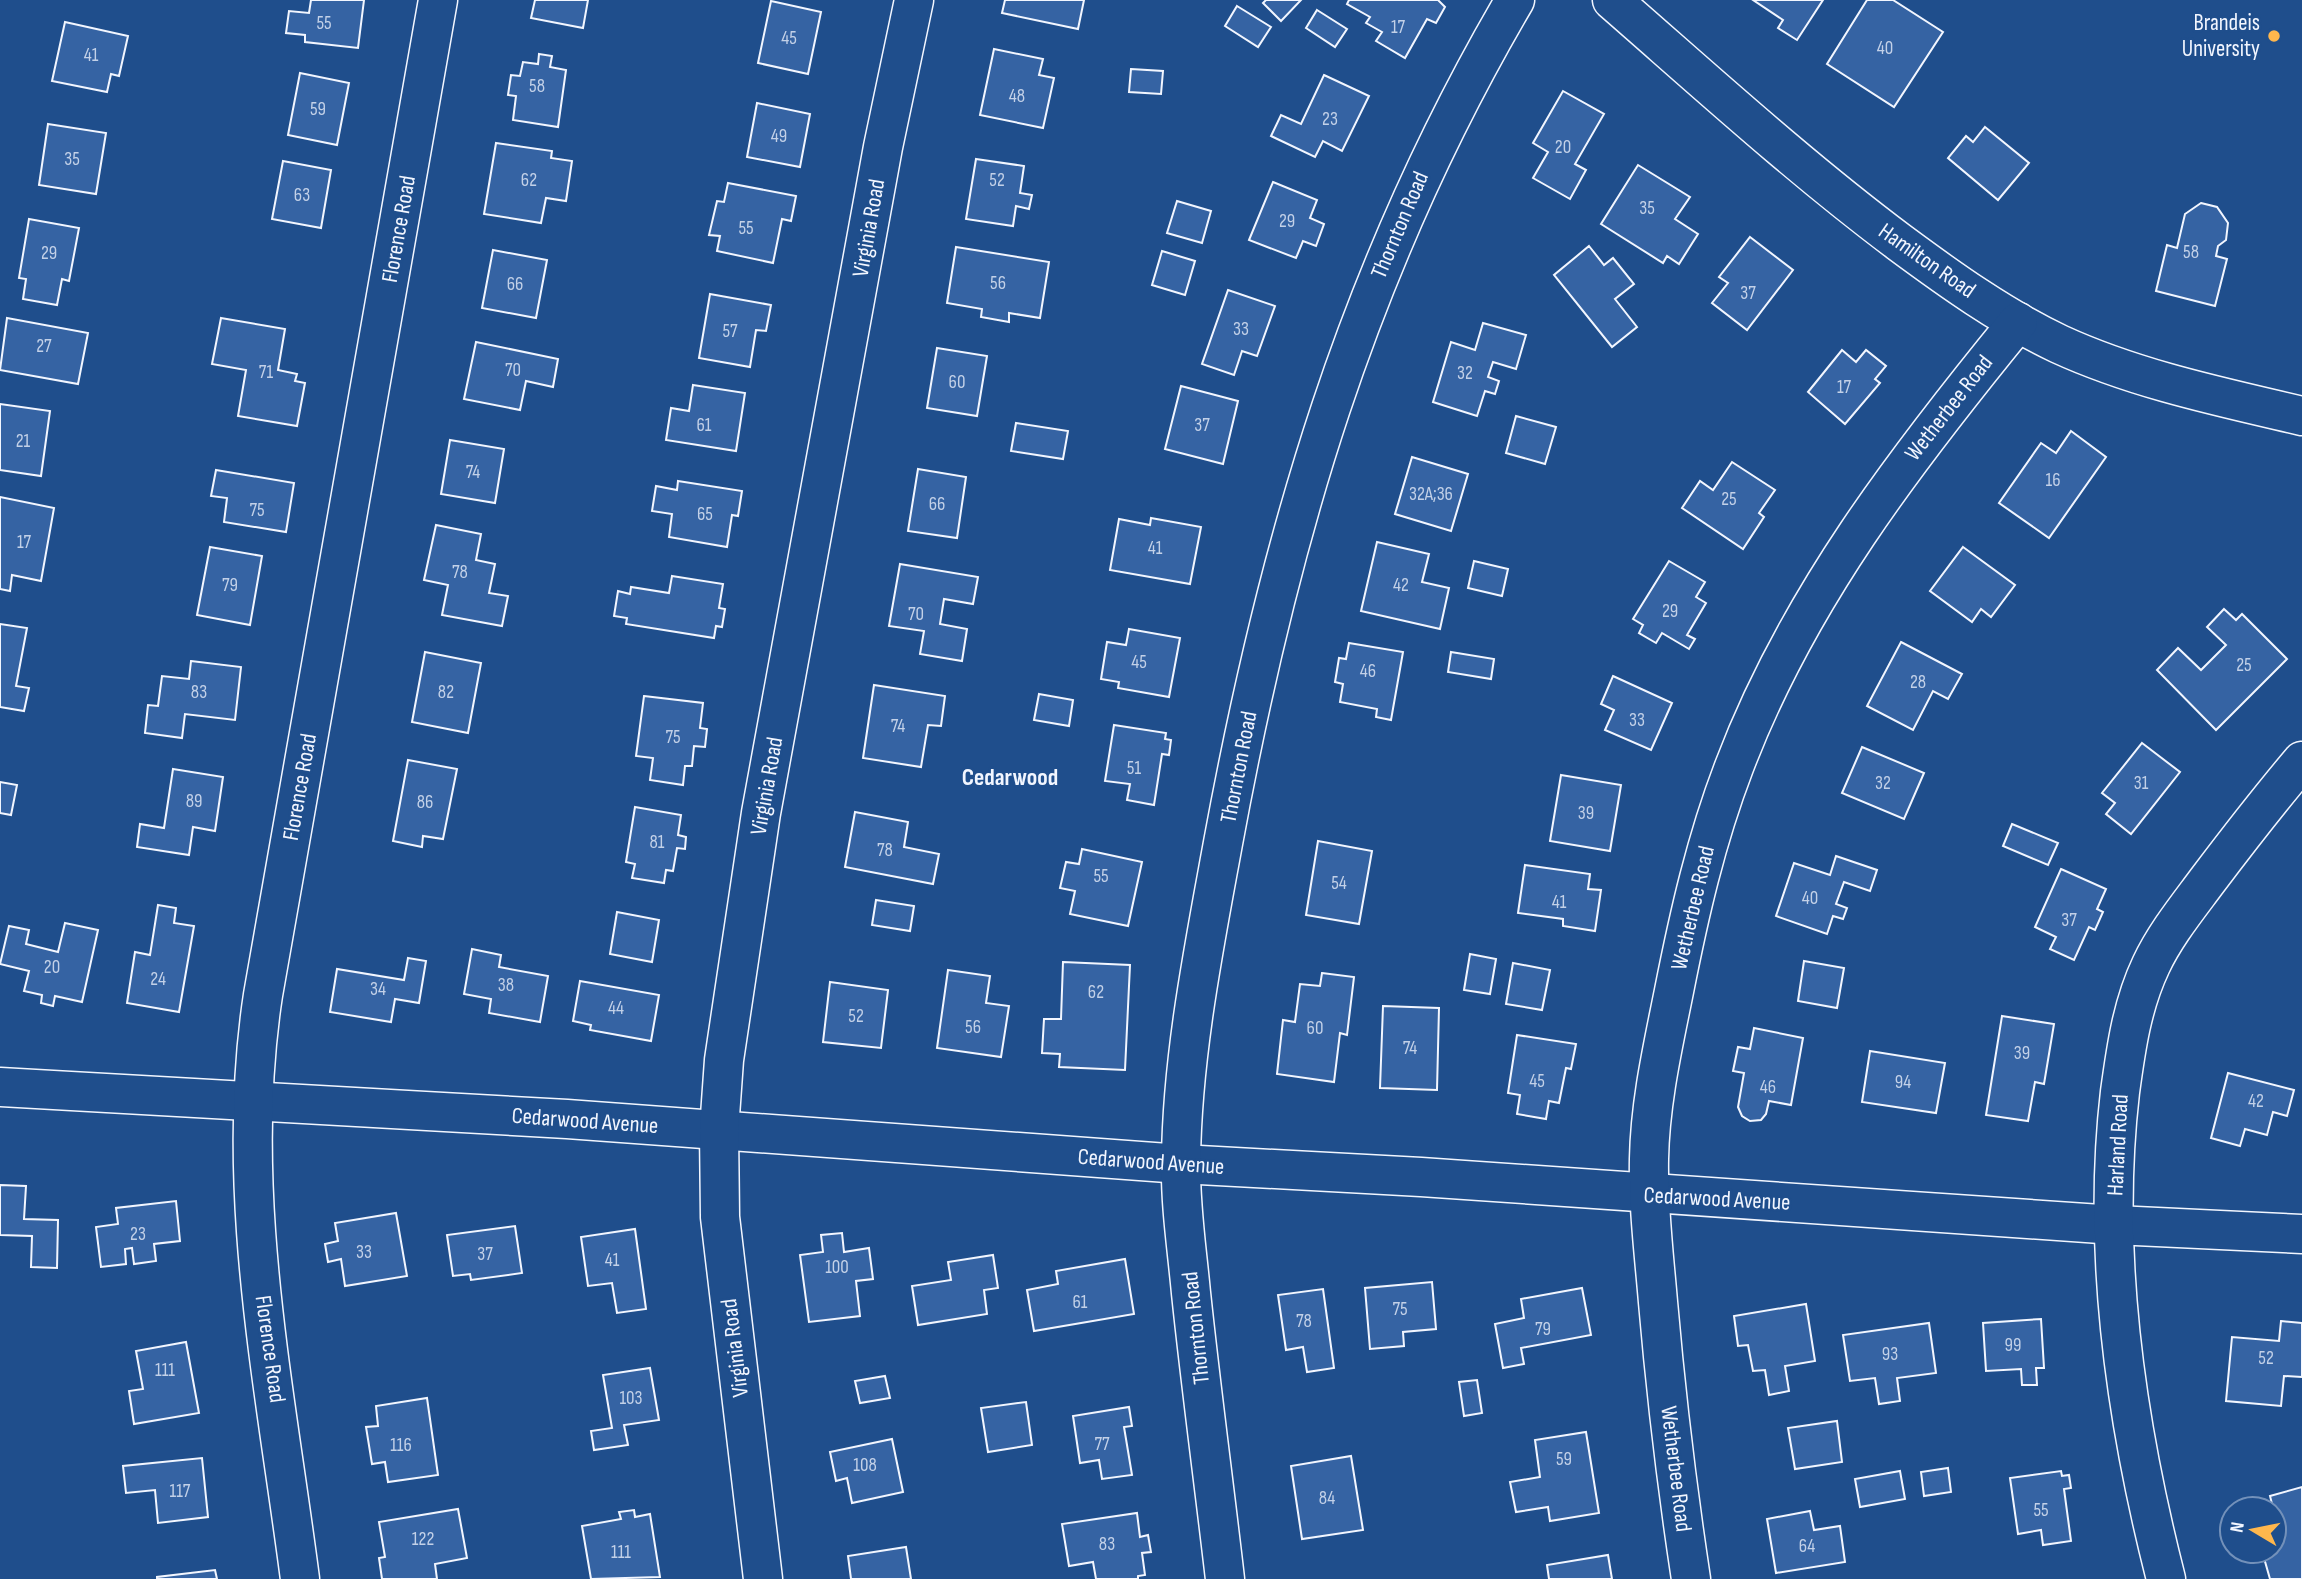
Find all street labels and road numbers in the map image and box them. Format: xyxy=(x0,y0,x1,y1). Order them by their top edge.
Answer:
street label: Thornton Road xyxy=(1365,167,1435,283)
street label: Florence Road xyxy=(376,173,422,285)
street label: Virginia Road xyxy=(847,177,891,279)
street label: Hamilton Road xyxy=(1873,217,1981,305)
street label: Wetherbee Road xyxy=(1899,350,1999,466)
street label: Thornton Road xyxy=(1214,709,1264,825)
street label: Florence Road xyxy=(277,731,323,843)
street label: Virginia Road xyxy=(745,735,789,837)
street label: Wetherbee Road xyxy=(1665,843,1721,973)
street label: Harland Road xyxy=(2101,1093,2135,1197)
street label: Cedarwood Avenue xyxy=(511,1102,659,1140)
street label: Cedarwood Avenue xyxy=(1077,1143,1225,1181)
street label: Cedarwood Avenue xyxy=(1643,1181,1791,1217)
street label: Thornton Road xyxy=(1176,1270,1216,1386)
street label: Florence Road xyxy=(249,1293,291,1405)
street label: Virginia Road xyxy=(715,1297,755,1399)
street label: Wetherbee Road xyxy=(1654,1405,1698,1533)

